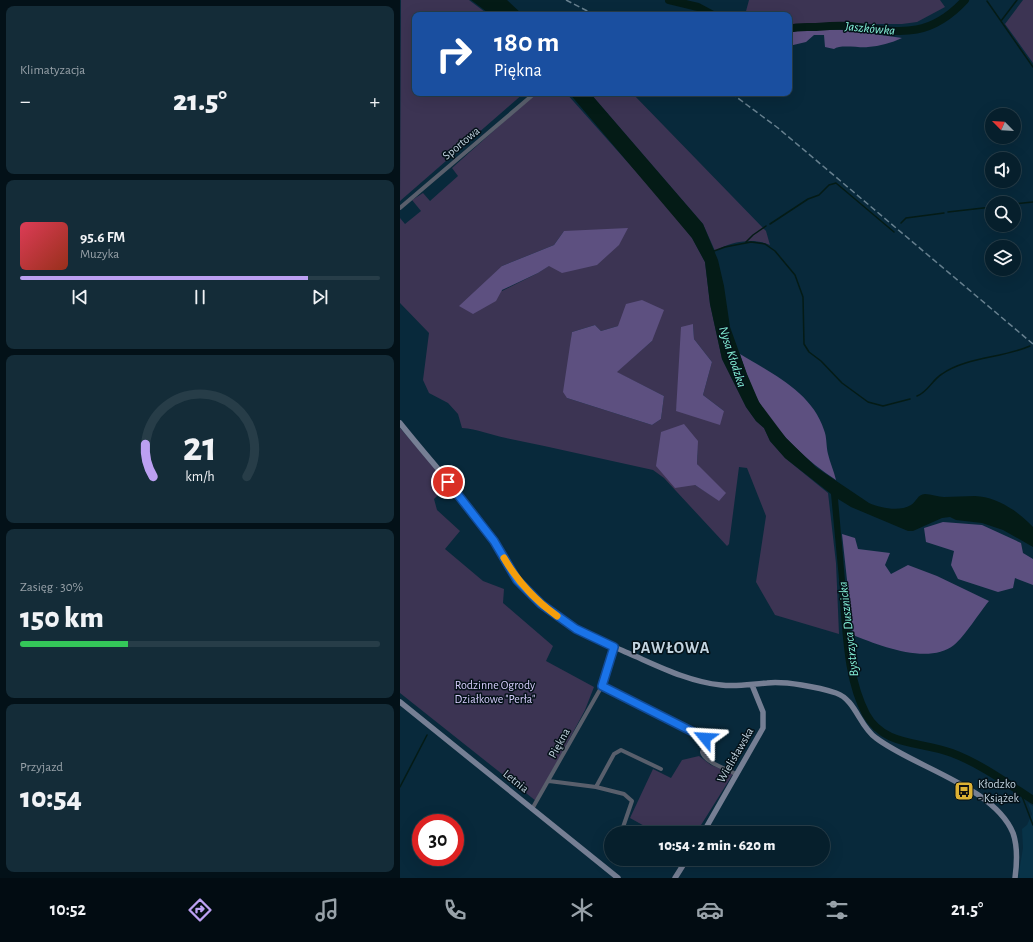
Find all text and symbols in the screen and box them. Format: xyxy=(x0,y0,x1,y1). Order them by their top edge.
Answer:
water label: Jaszkówka xyxy=(843,20,896,38)
icon: right xyxy=(428,28,480,80)
text: 180 m xyxy=(494,29,559,57)
text: Piękna xyxy=(494,62,542,80)
text: Klimatyzacja xyxy=(20,64,85,77)
text: 21.5° xyxy=(173,86,227,116)
text: − xyxy=(20,90,31,112)
text: + xyxy=(369,90,380,112)
north arrow xyxy=(985,108,1021,144)
map controls xyxy=(985,108,1021,276)
street label: Sportowa xyxy=(440,124,482,162)
button: sound xyxy=(985,152,1021,188)
button: search xyxy=(985,196,1021,232)
text: 95.6 FM xyxy=(80,230,125,245)
button: layers xyxy=(985,240,1021,276)
text: Muzyka xyxy=(80,248,119,261)
icon: previous xyxy=(69,286,91,308)
icon: pause xyxy=(189,286,211,308)
icon: next xyxy=(309,286,331,308)
water label: Nysa Kłodzka xyxy=(716,325,748,389)
text: 21 xyxy=(183,427,217,468)
pin xyxy=(431,465,465,499)
text: km/h xyxy=(185,470,215,484)
icon: arrive xyxy=(437,471,459,493)
text: Zasięg · 30% xyxy=(20,581,83,594)
water label: Bystrzyca Dusznicka xyxy=(837,581,861,677)
text: 150 km xyxy=(20,603,104,633)
district label: PAWŁOWA xyxy=(632,640,710,656)
park label: Rodzinne Ogrody Działkowe "Perła" xyxy=(455,679,535,705)
position arrow xyxy=(684,717,726,759)
street label: Wielisławska xyxy=(714,725,756,785)
street label: Piękna xyxy=(546,726,572,760)
text: Przyjazd xyxy=(20,761,63,774)
street label: Letnia xyxy=(501,767,531,795)
place label: Kłodzko - Książek xyxy=(978,778,1019,804)
bus stop icon: Kłodzko - Książek xyxy=(953,780,975,802)
text: 10:54 xyxy=(20,783,82,813)
speed limit sign: 30 xyxy=(412,814,464,866)
text: 10:54 · 2 min · 620 m xyxy=(659,838,775,853)
icon: directions xyxy=(186,896,214,924)
icon: music xyxy=(313,896,341,924)
icon: phone xyxy=(441,896,469,924)
icon: climate xyxy=(568,896,596,924)
icon: car xyxy=(696,896,724,924)
icon: filters xyxy=(823,896,851,924)
text: 10:52 xyxy=(50,901,86,919)
text: 21.5° xyxy=(951,901,983,919)

